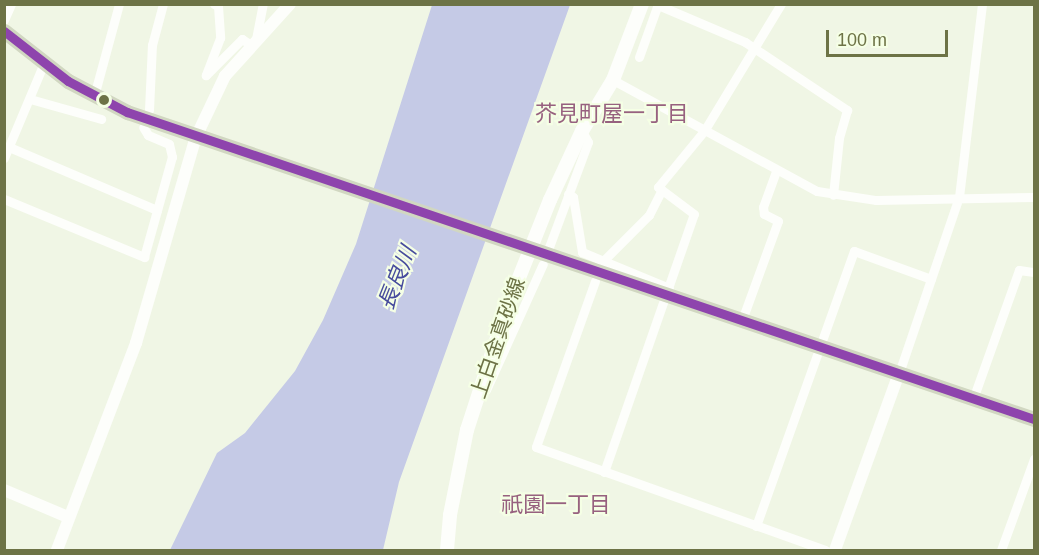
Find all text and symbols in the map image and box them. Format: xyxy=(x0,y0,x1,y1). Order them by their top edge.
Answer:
scale bar xyxy=(829,18,950,56)
text: 100 m xyxy=(837,30,887,50)
unlabelled marker xyxy=(98,94,110,106)
district label: 芥見町屋一丁目 xyxy=(535,101,689,127)
water label: 長良川 xyxy=(372,242,422,314)
street label: 上白金真砂線 xyxy=(466,274,530,402)
district label: 祇園一丁目 xyxy=(501,492,611,518)

